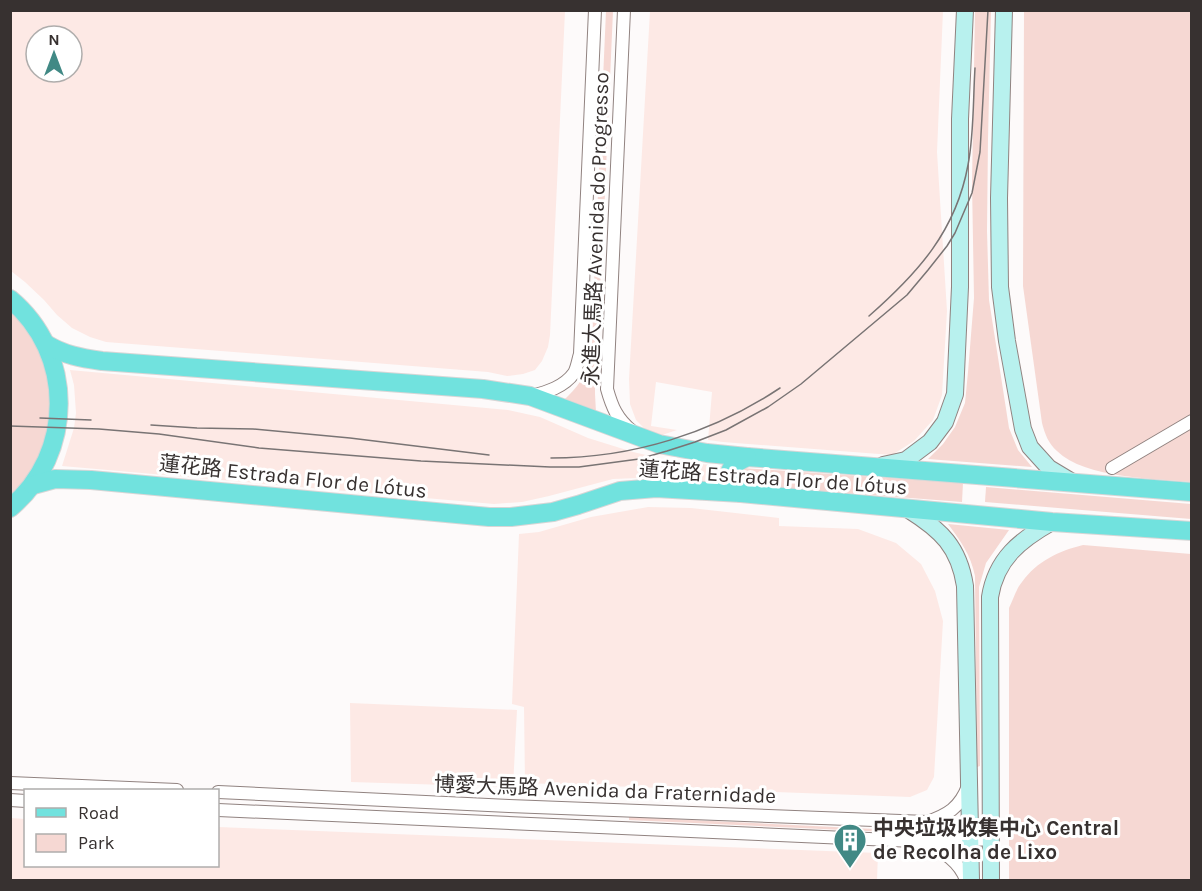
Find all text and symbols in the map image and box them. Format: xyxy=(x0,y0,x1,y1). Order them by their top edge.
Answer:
north arrow xyxy=(24,24,84,84)
text: N xyxy=(48,30,60,49)
street label: 永進大馬路 Avenida do Progresso xyxy=(579,72,613,386)
street label: 蓮花路 Estrada Flor de Lótus xyxy=(158,451,428,503)
street label: 蓮花路 Estrada Flor de Lótus xyxy=(638,457,908,499)
street label: 博愛大馬路 Avenida da Fraternidade xyxy=(433,772,777,808)
legend xyxy=(24,789,219,867)
text: Road xyxy=(78,802,119,824)
place label: 中央垃圾收集中心 Central de Recolha de Lixo xyxy=(873,816,1119,864)
building icon: 中央垃圾收集中心 Central de Recolha de Lixo xyxy=(832,822,868,869)
text: Park xyxy=(78,832,115,854)

